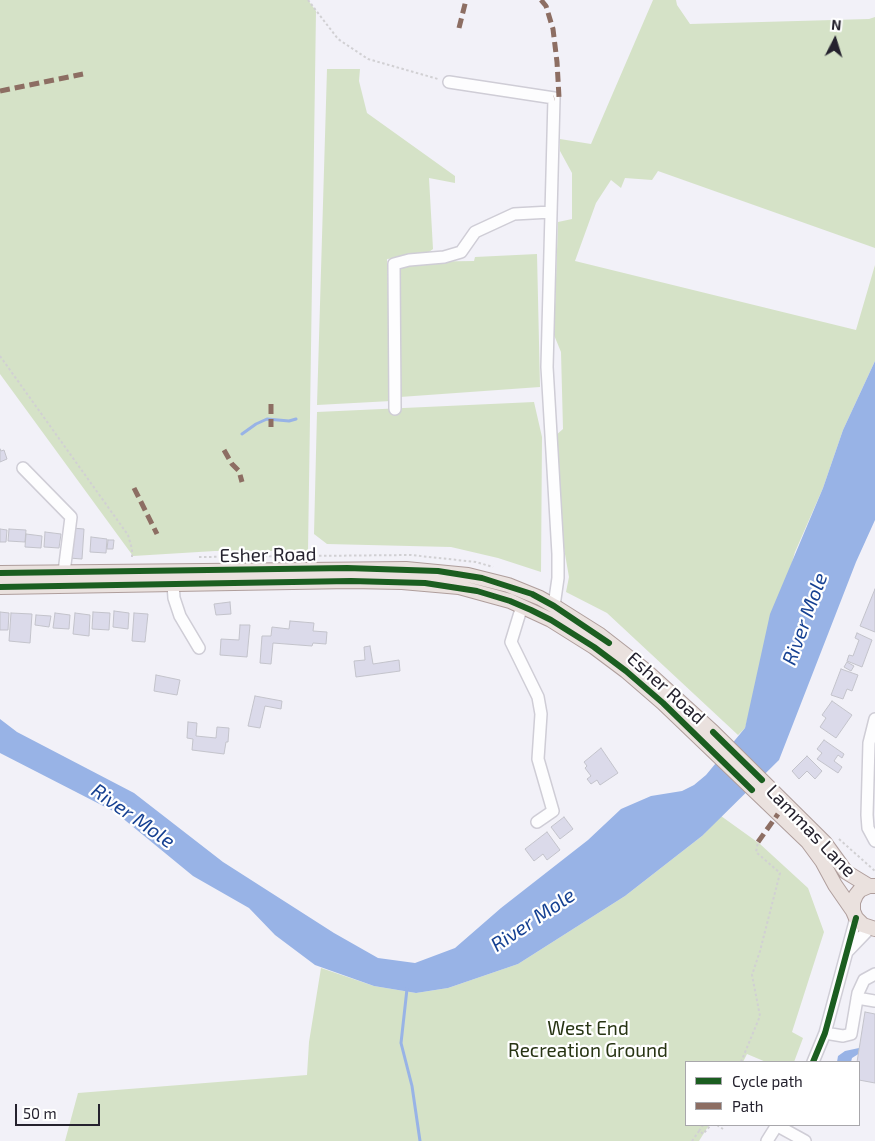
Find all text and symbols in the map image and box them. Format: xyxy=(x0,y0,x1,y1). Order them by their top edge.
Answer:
north arrow xyxy=(810,15,860,65)
text: N xyxy=(831,16,842,33)
street label: Esher Road xyxy=(219,543,317,567)
water label: River Mole xyxy=(777,570,833,668)
street label: Esher Road xyxy=(622,647,710,729)
water label: River Mole xyxy=(87,779,179,853)
street label: Lammas Lane xyxy=(761,780,861,882)
water label: River Mole xyxy=(486,883,580,957)
park label: West End Recreation Ground xyxy=(508,1018,668,1062)
legend xyxy=(685,1061,860,1126)
text: Cycle path xyxy=(732,1072,803,1090)
scale bar xyxy=(18,1094,102,1126)
text: Path xyxy=(732,1097,763,1115)
text: 50 m xyxy=(23,1104,57,1122)

